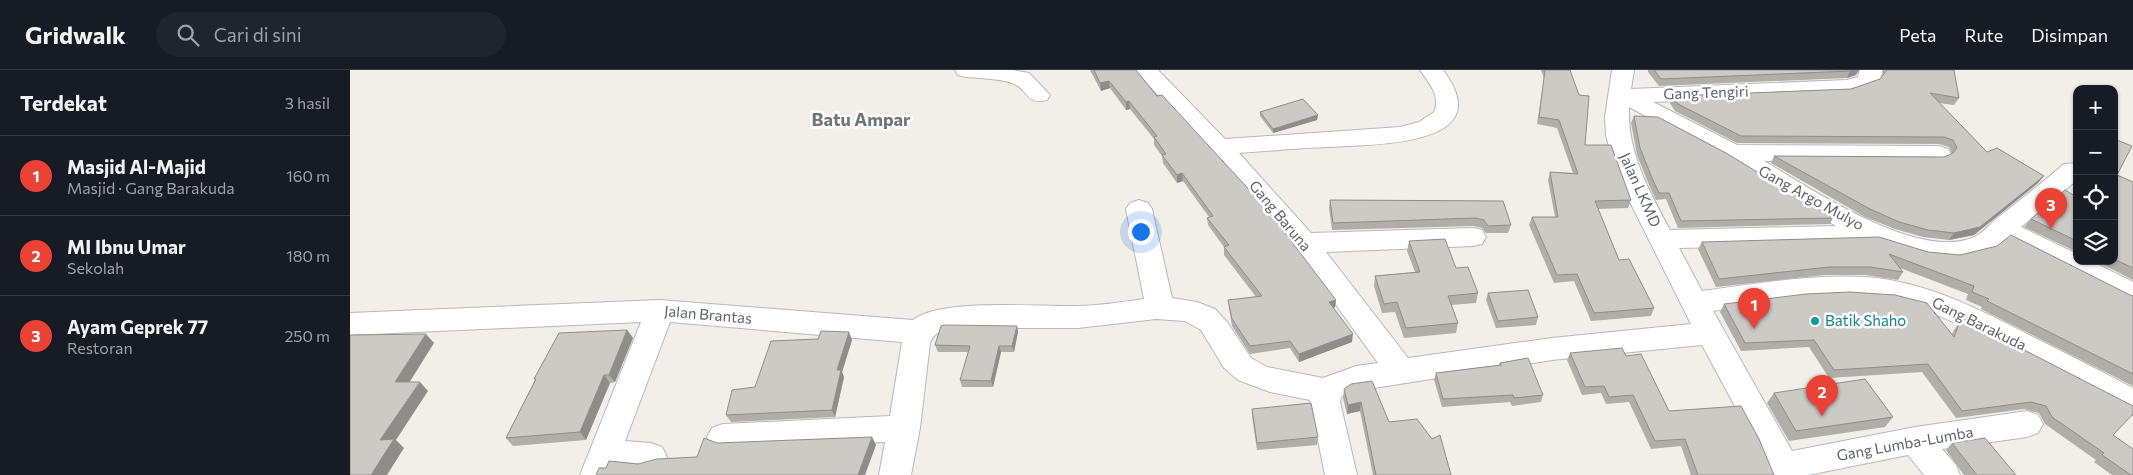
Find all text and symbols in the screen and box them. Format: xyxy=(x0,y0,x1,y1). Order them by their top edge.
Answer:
search box xyxy=(156,12,506,57)
text: Gridwalk xyxy=(25,20,126,49)
icon: search xyxy=(174,21,202,49)
text: Cari di sini xyxy=(214,23,302,46)
text: Peta xyxy=(1899,24,1936,46)
text: Rute xyxy=(1964,24,2003,46)
text: Disimpan xyxy=(2031,24,2108,46)
street label: Gang Tengiri xyxy=(1663,82,1749,102)
map controls xyxy=(2073,85,2118,265)
button: + xyxy=(2073,85,2118,130)
text: Terdekat xyxy=(20,90,107,115)
text: 3 hasil xyxy=(285,93,330,112)
district label: Batu Ampar xyxy=(812,108,911,130)
button: − xyxy=(2073,130,2118,175)
street label: Jalan LKMD xyxy=(1617,150,1665,230)
text: Masjid Al-Majid xyxy=(67,155,206,178)
street label: Gang Argo Mulyo xyxy=(1756,161,1867,234)
text: 1 xyxy=(32,166,40,185)
text: 160 m xyxy=(286,166,330,185)
button: locate xyxy=(2073,175,2118,220)
street label: Gang Baruna xyxy=(1246,176,1316,254)
text: Masjid · Gang Barakuda xyxy=(67,178,235,197)
pin: 3 xyxy=(2035,188,2067,229)
your location xyxy=(1128,219,1154,245)
button: layers xyxy=(2073,220,2118,265)
text: MI Ibnu Umar xyxy=(67,235,186,258)
text: 2 xyxy=(31,246,41,265)
text: 180 m xyxy=(286,246,330,265)
text: Sekolah xyxy=(67,258,124,277)
pin: 1 xyxy=(1738,288,1770,329)
street label: Gang Barakuda xyxy=(1929,293,2030,354)
street label: Jalan Brantas xyxy=(663,301,753,327)
place label: Batik Shaho xyxy=(1825,311,1906,329)
text: Ayam Geprek 77 xyxy=(67,315,208,338)
marker: Batik Shaho xyxy=(1809,315,1821,327)
text: 3 xyxy=(31,326,41,345)
text: 250 m xyxy=(284,326,330,345)
text: Restoran xyxy=(67,338,133,357)
pin: 2 xyxy=(1806,375,1838,416)
street label: Gang Lumba-Lumba xyxy=(1835,422,1975,464)

